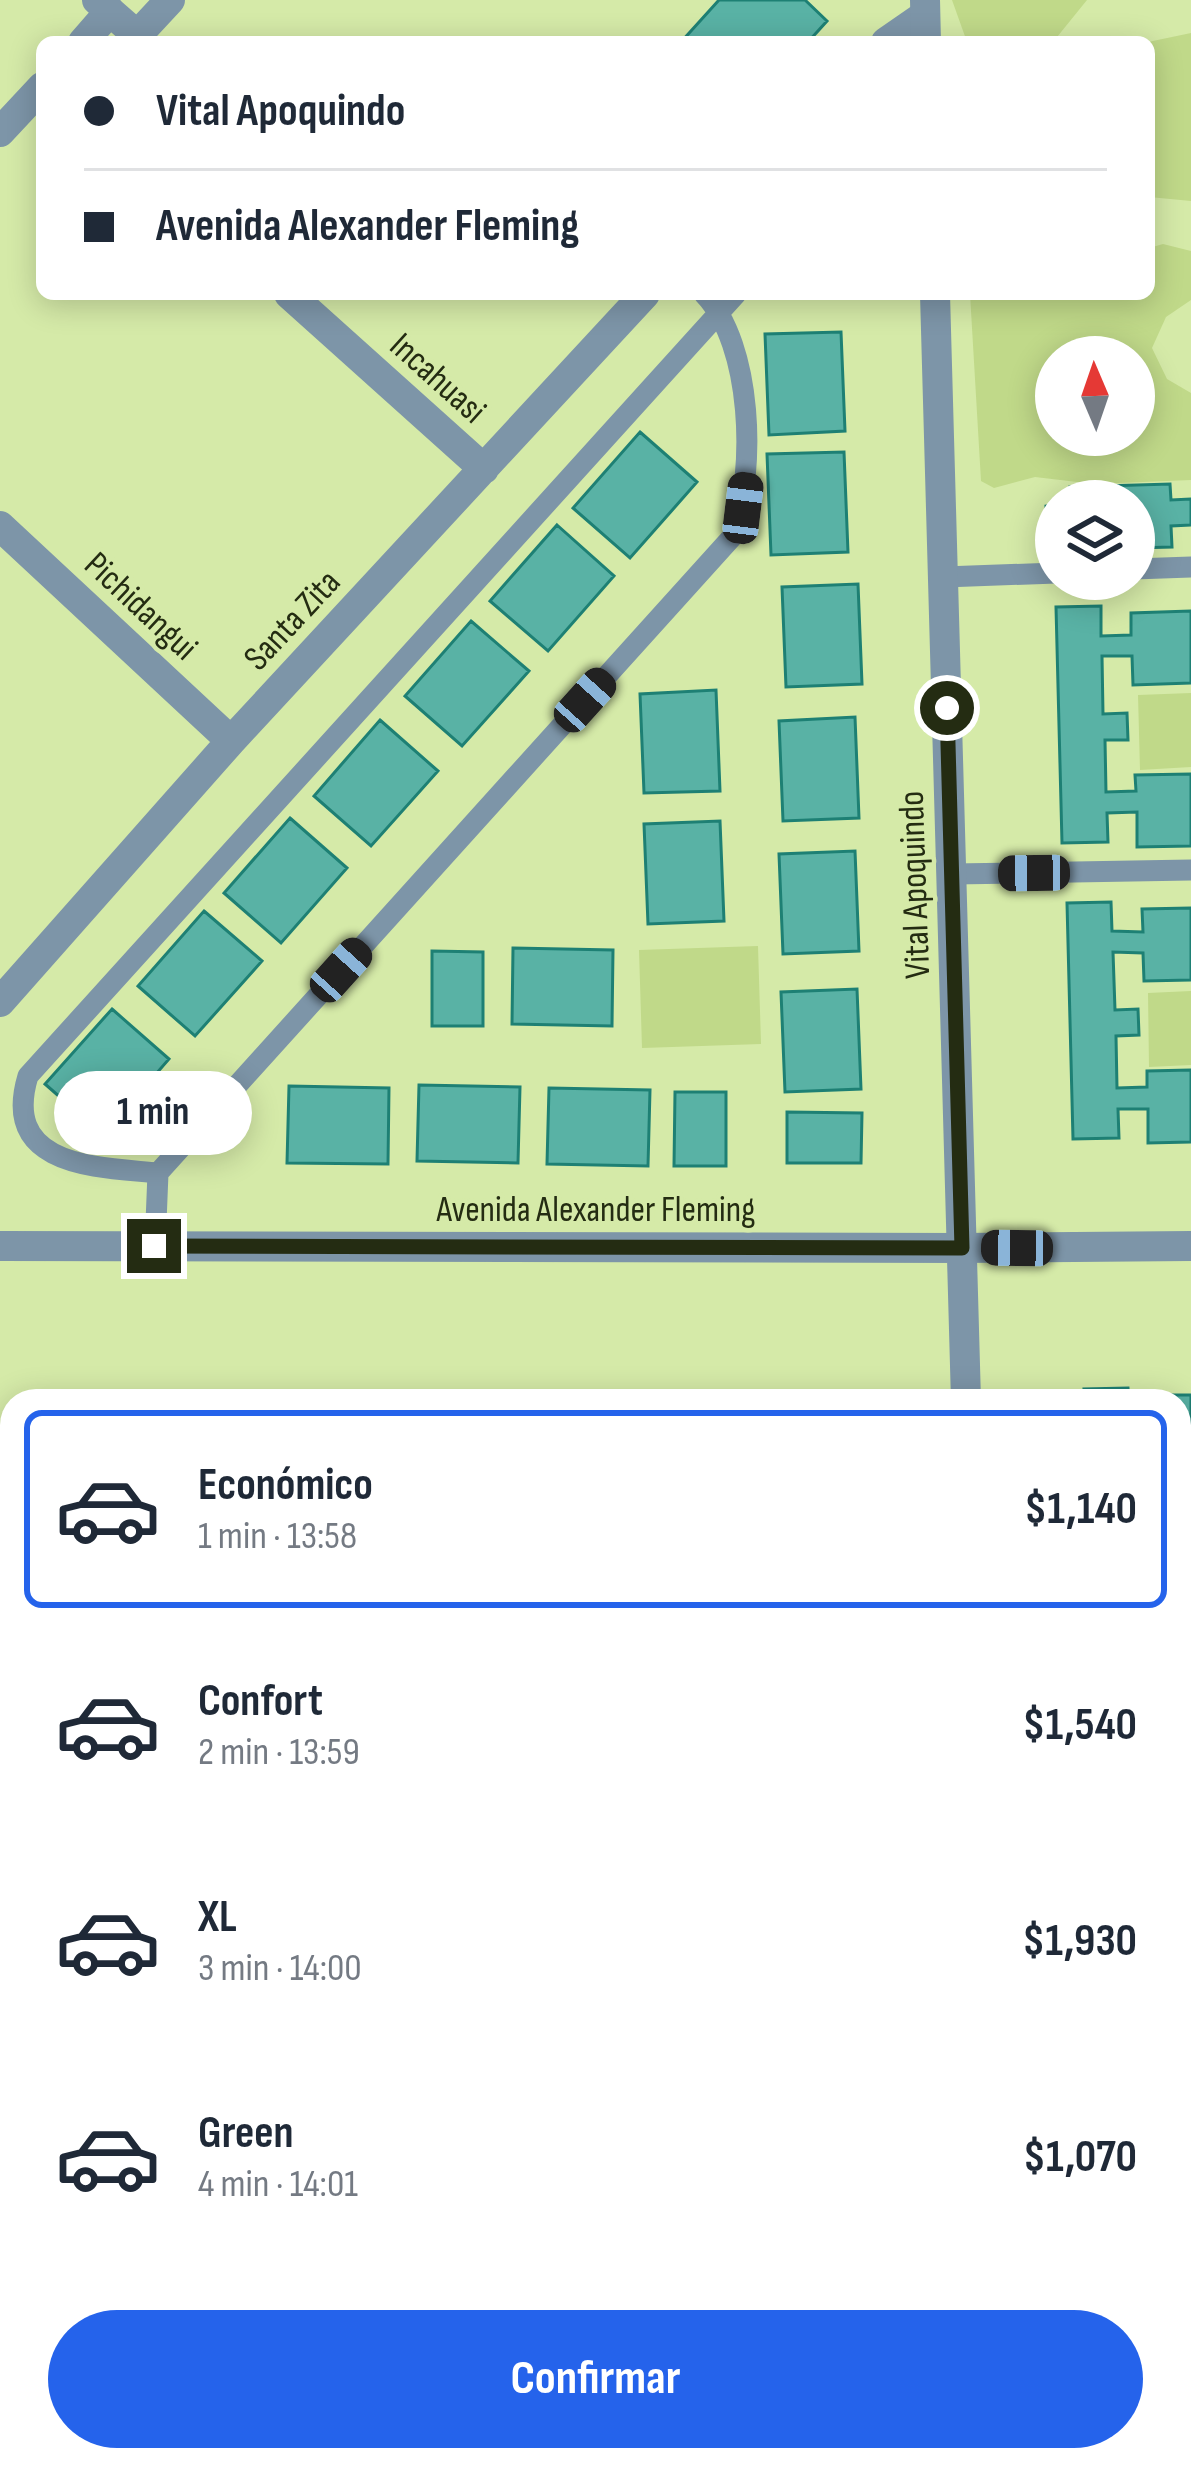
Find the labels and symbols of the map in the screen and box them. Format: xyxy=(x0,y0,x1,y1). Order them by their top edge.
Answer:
street label: Incahuasi xyxy=(380,325,494,433)
north arrow xyxy=(1035,336,1155,456)
car xyxy=(721,470,765,546)
street label: Pichidangui xyxy=(75,544,206,670)
street label: Santa Zita xyxy=(236,562,350,680)
car xyxy=(548,661,622,739)
route start xyxy=(920,681,974,735)
street label: Vital Apoquindo xyxy=(891,790,940,980)
car xyxy=(998,854,1070,892)
car xyxy=(304,931,378,1009)
callout: 1 min xyxy=(55,1072,253,1156)
street label: Avenida Alexander Fleming xyxy=(436,1189,755,1232)
route end xyxy=(127,1219,181,1273)
car xyxy=(981,1229,1053,1267)

